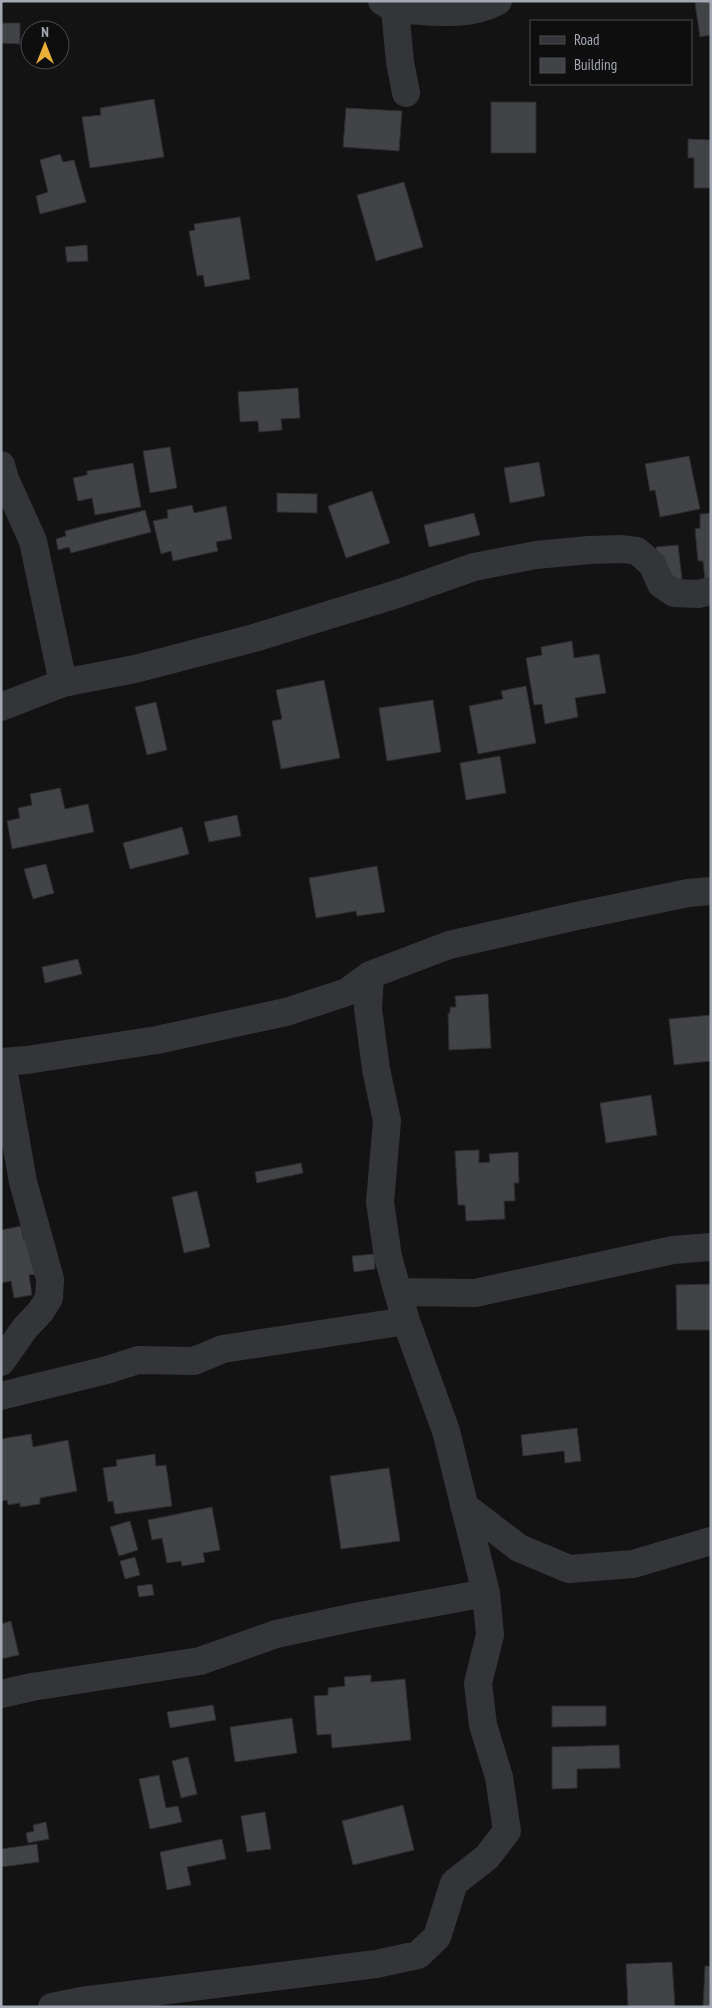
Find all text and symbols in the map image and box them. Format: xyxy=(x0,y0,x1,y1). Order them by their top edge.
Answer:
north arrow xyxy=(20,20,70,70)
legend xyxy=(530,20,692,85)
text: N xyxy=(41,23,49,41)
text: Road xyxy=(574,30,600,49)
text: Building xyxy=(574,55,617,74)

